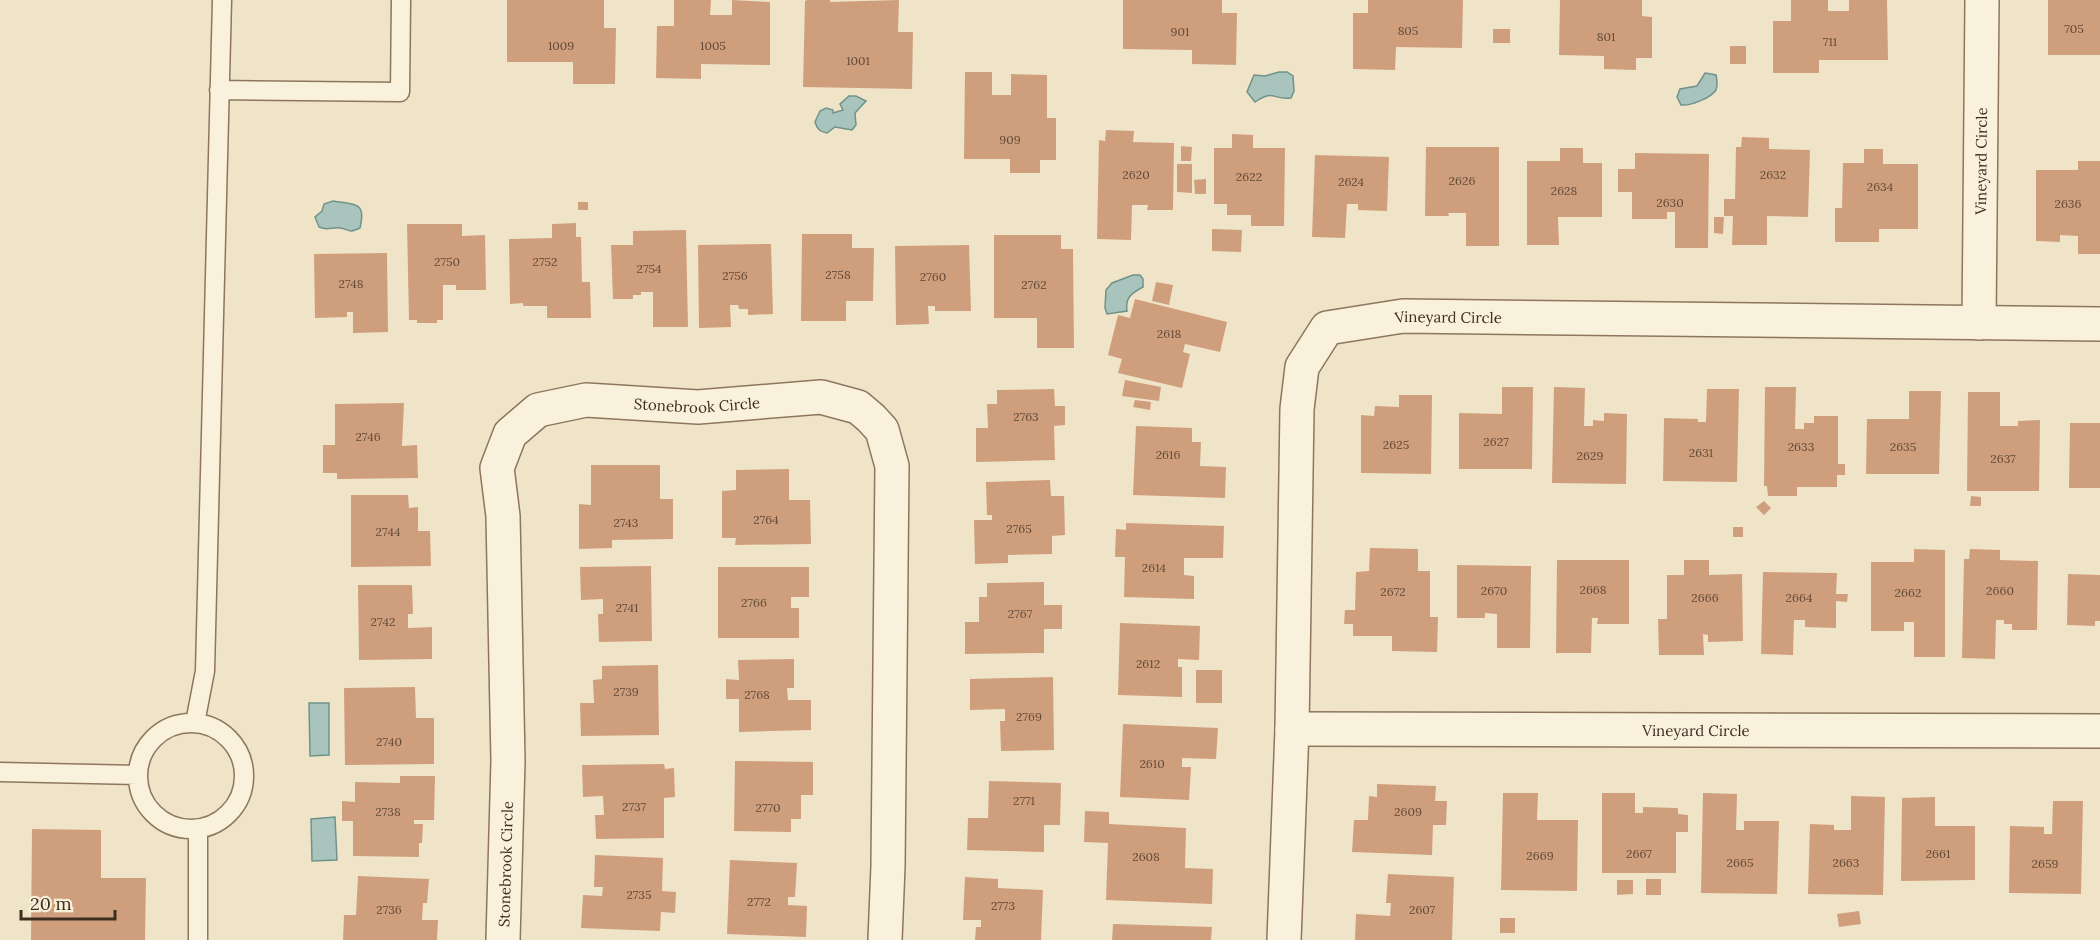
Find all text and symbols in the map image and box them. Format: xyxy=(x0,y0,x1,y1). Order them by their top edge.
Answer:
house number: 705 xyxy=(2064,21,2084,36)
house number: 805 xyxy=(1398,23,1418,38)
house number: 901 xyxy=(1171,24,1189,39)
house number: 801 xyxy=(1597,29,1615,44)
house number: 711 xyxy=(1823,34,1837,49)
house number: 1009 xyxy=(548,38,574,53)
house number: 1005 xyxy=(700,38,726,53)
house number: 1001 xyxy=(846,53,870,68)
street label: Vineyard Circle xyxy=(1970,107,1991,216)
house number: 909 xyxy=(999,132,1021,147)
house number: 2620 xyxy=(1122,167,1150,182)
house number: 2632 xyxy=(1760,167,1786,182)
house number: 2622 xyxy=(1236,169,1262,184)
house number: 2626 xyxy=(1449,173,1475,188)
house number: 2624 xyxy=(1338,174,1365,189)
house number: 2634 xyxy=(1867,179,1894,194)
house number: 2628 xyxy=(1551,183,1578,198)
house number: 2630 xyxy=(1656,195,1684,210)
house number: 2636 xyxy=(2054,196,2082,211)
house number: 2750 xyxy=(434,254,460,269)
house number: 2752 xyxy=(533,254,557,269)
house number: 2754 xyxy=(636,261,662,276)
house number: 2758 xyxy=(825,267,851,282)
house number: 2756 xyxy=(722,268,748,283)
house number: 2760 xyxy=(920,269,946,284)
house number: 2748 xyxy=(338,276,364,291)
house number: 2762 xyxy=(1021,277,1047,292)
street label: Vineyard Circle xyxy=(1392,306,1502,327)
house number: 2618 xyxy=(1157,326,1181,341)
street label: Stonebrook Circle xyxy=(633,392,761,416)
house number: 2763 xyxy=(1013,409,1039,424)
house number: 2746 xyxy=(355,429,381,444)
house number: 2627 xyxy=(1483,434,1509,449)
house number: 2625 xyxy=(1383,437,1409,452)
house number: 2633 xyxy=(1788,439,1815,454)
house number: 2635 xyxy=(1890,439,1916,454)
house number: 2631 xyxy=(1689,445,1713,460)
house number: 2616 xyxy=(1156,447,1180,462)
house number: 2629 xyxy=(1577,448,1603,463)
house number: 2637 xyxy=(1990,451,2016,466)
house number: 2764 xyxy=(753,512,779,527)
house number: 2743 xyxy=(614,515,639,530)
house number: 2765 xyxy=(1006,521,1032,536)
house number: 2744 xyxy=(376,524,401,539)
house number: 2614 xyxy=(1142,560,1167,575)
house number: 2668 xyxy=(1579,582,1607,597)
house number: 2670 xyxy=(1481,583,1507,598)
house number: 2660 xyxy=(1986,583,2014,598)
house number: 2672 xyxy=(1380,584,1406,599)
house number: 2662 xyxy=(1895,585,1921,600)
house number: 2666 xyxy=(1691,590,1719,605)
house number: 2664 xyxy=(1786,590,1813,605)
house number: 2766 xyxy=(741,595,767,610)
house number: 2741 xyxy=(616,600,638,615)
house number: 2767 xyxy=(1008,606,1033,621)
house number: 2742 xyxy=(371,614,395,629)
house number: 2612 xyxy=(1136,656,1160,671)
house number: 2739 xyxy=(613,684,639,699)
house number: 2768 xyxy=(744,687,770,702)
house number: 2769 xyxy=(1016,709,1042,724)
street label: Vineyard Circle xyxy=(1641,720,1750,740)
house number: 2740 xyxy=(376,734,402,749)
house number: 2610 xyxy=(1139,756,1165,771)
house number: 2771 xyxy=(1013,793,1035,808)
house number: 2737 xyxy=(622,799,646,814)
house number: 2770 xyxy=(756,800,780,815)
street label: Stonebrook Circle xyxy=(494,801,516,927)
house number: 2738 xyxy=(375,804,401,819)
house number: 2609 xyxy=(1394,804,1422,819)
house number: 2667 xyxy=(1626,846,1652,861)
house number: 2661 xyxy=(1926,846,1950,861)
house number: 2669 xyxy=(1526,848,1554,863)
house number: 2608 xyxy=(1132,849,1160,864)
house number: 2665 xyxy=(1727,855,1753,870)
house number: 2663 xyxy=(1832,855,1860,870)
house number: 2659 xyxy=(2032,856,2058,871)
scale bar xyxy=(21,883,116,921)
house number: 2735 xyxy=(626,887,652,902)
text: 20 m xyxy=(30,892,72,915)
house number: 2772 xyxy=(747,894,771,909)
house number: 2773 xyxy=(991,898,1015,913)
house number: 2736 xyxy=(376,902,402,917)
house number: 2607 xyxy=(1409,902,1436,917)

